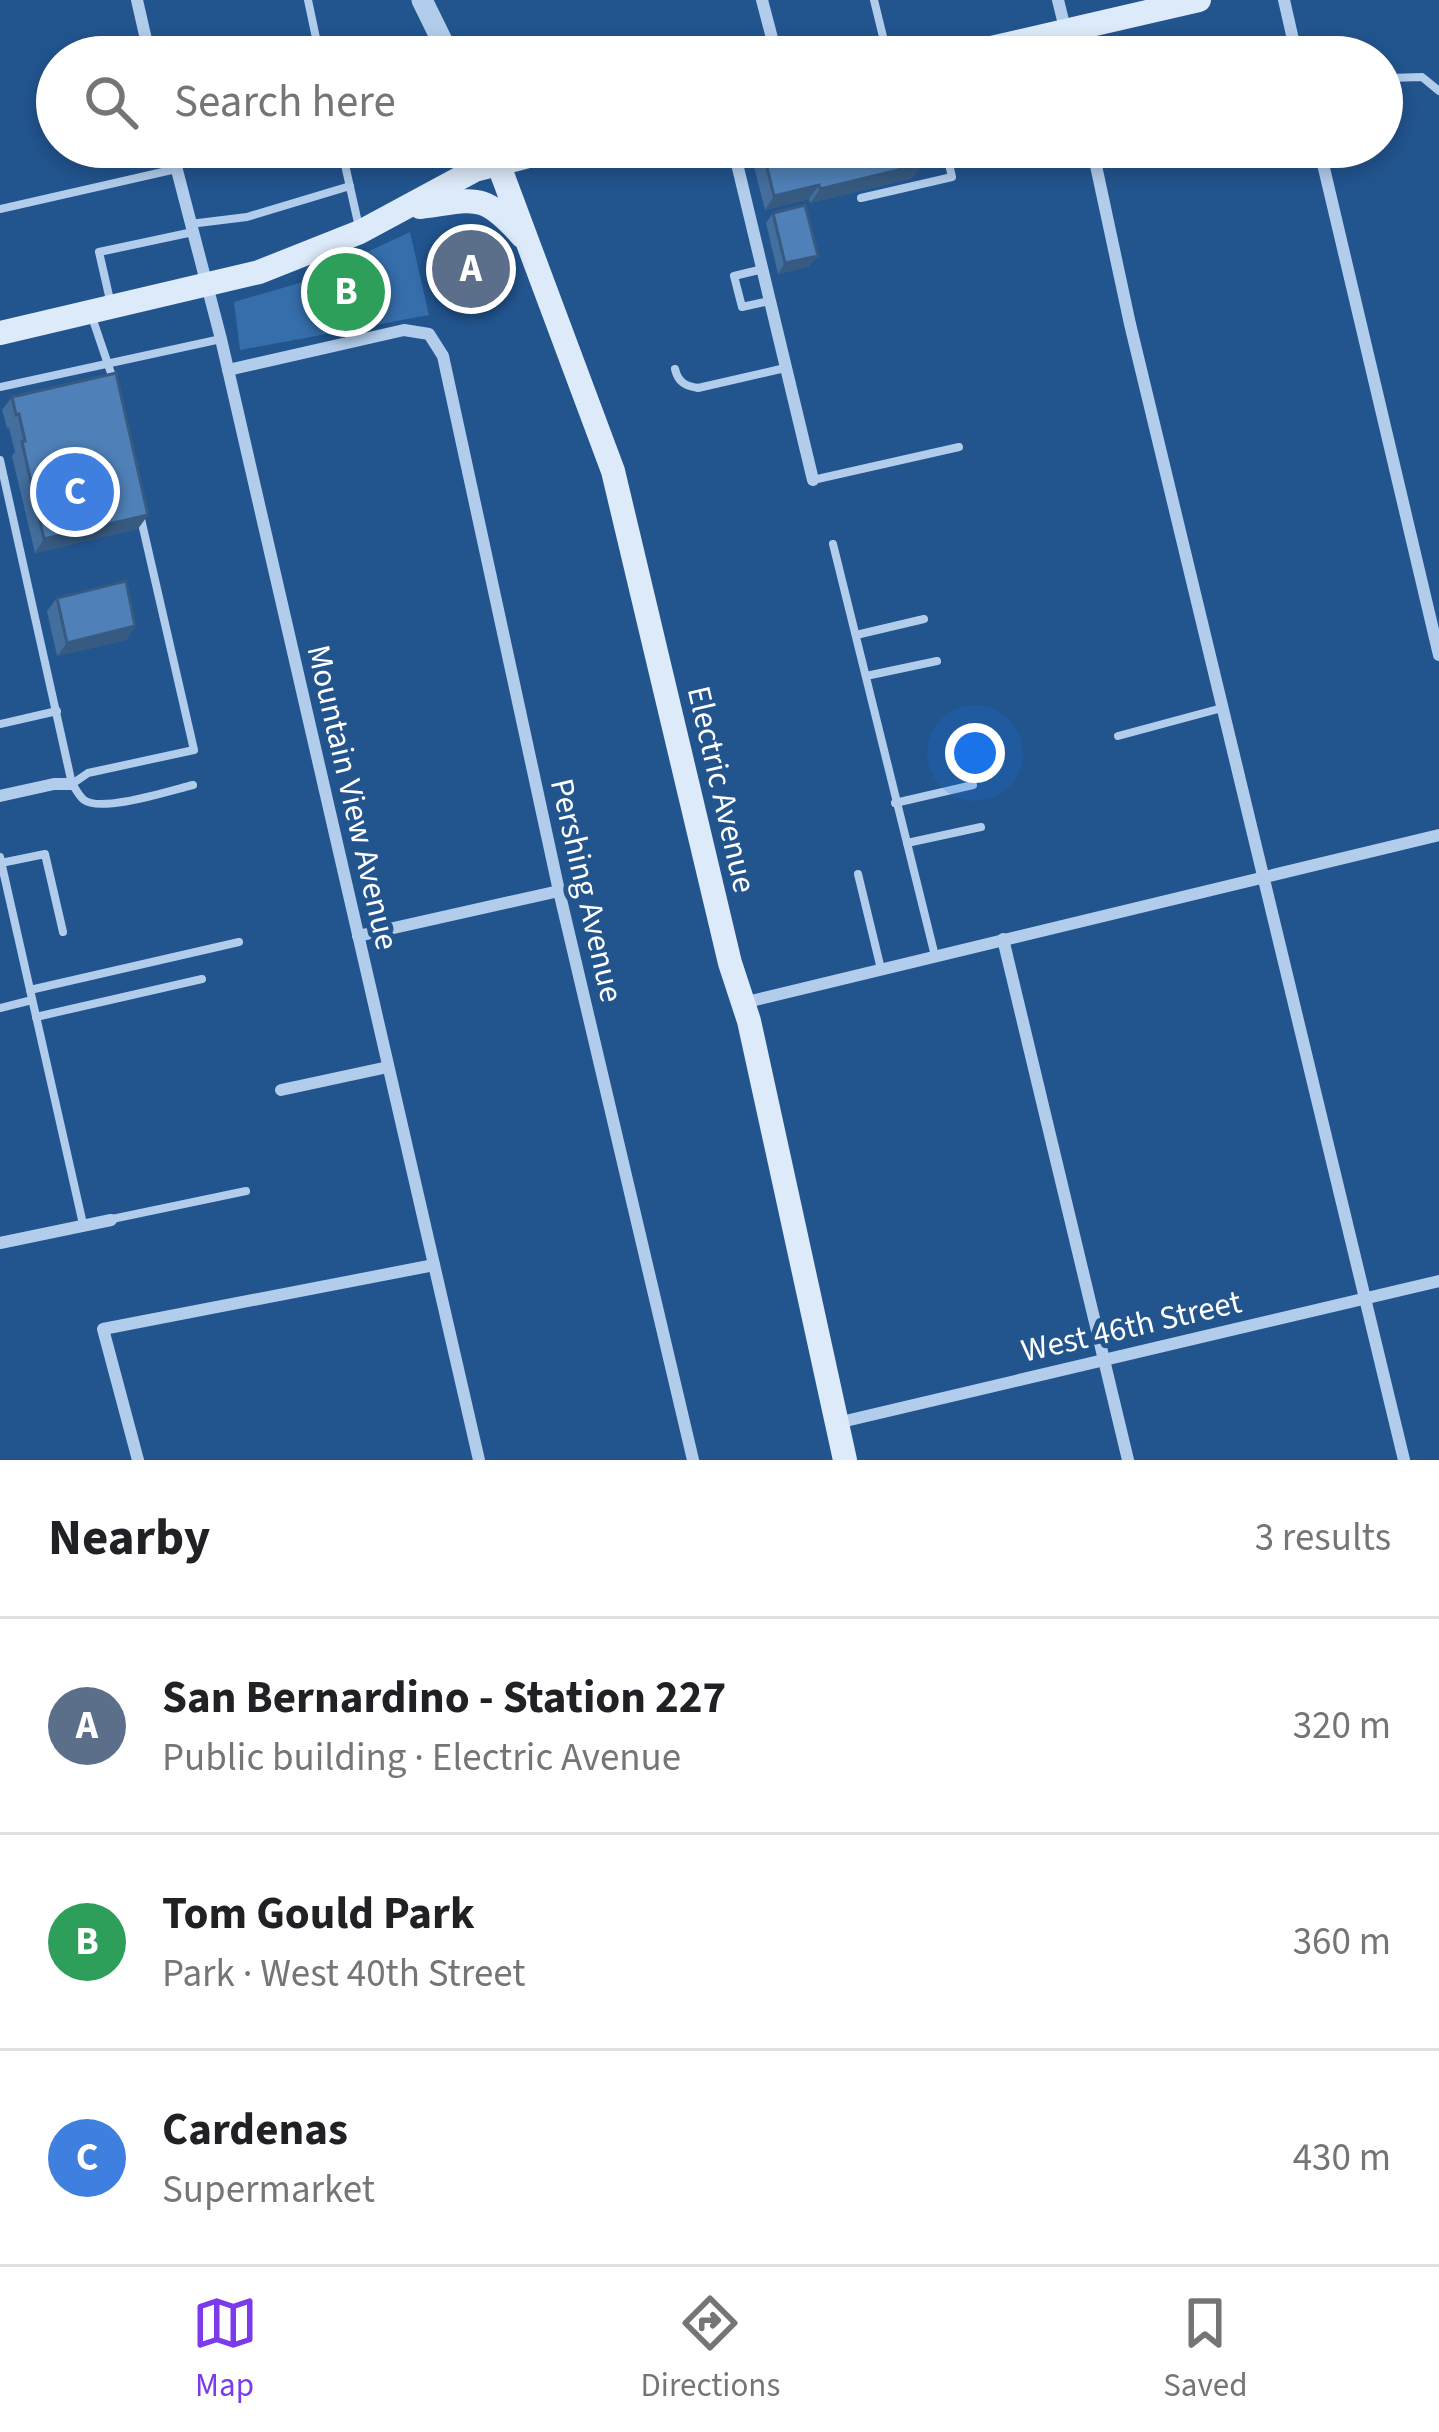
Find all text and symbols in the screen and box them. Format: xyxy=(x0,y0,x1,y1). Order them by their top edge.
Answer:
search box xyxy=(36,36,1403,168)
icon: search xyxy=(78,69,144,135)
text: Search here xyxy=(174,70,396,134)
pin: A xyxy=(432,224,510,314)
pin: B xyxy=(307,247,385,337)
pin: C xyxy=(36,447,114,537)
street label: Mountain View Avenue xyxy=(295,640,410,954)
street label: Electric Avenue xyxy=(675,681,768,897)
your location xyxy=(945,723,1005,783)
street label: Pershing Avenue xyxy=(538,774,635,1007)
street label: West 46th Street xyxy=(1017,1278,1246,1375)
text: Nearby xyxy=(48,1502,210,1574)
text: 3 results xyxy=(1255,1510,1391,1566)
text: San Bernardino - Station 227 xyxy=(162,1666,726,1730)
text: A xyxy=(76,1698,98,1754)
text: 320 m xyxy=(1293,1698,1391,1754)
text: Public building · Electric Avenue xyxy=(162,1730,681,1786)
text: Tom Gould Park xyxy=(162,1882,475,1946)
text: B xyxy=(75,1914,99,1970)
text: 360 m xyxy=(1293,1914,1391,1970)
text: Park · West 40th Street xyxy=(162,1946,525,2002)
text: Cardenas xyxy=(162,2098,348,2162)
text: C xyxy=(76,2130,98,2186)
text: 430 m xyxy=(1293,2130,1391,2186)
text: Supermarket xyxy=(162,2162,375,2218)
tab: Map xyxy=(192,2290,258,2409)
tab: Directions xyxy=(641,2290,780,2409)
tab: Saved xyxy=(1163,2290,1247,2409)

